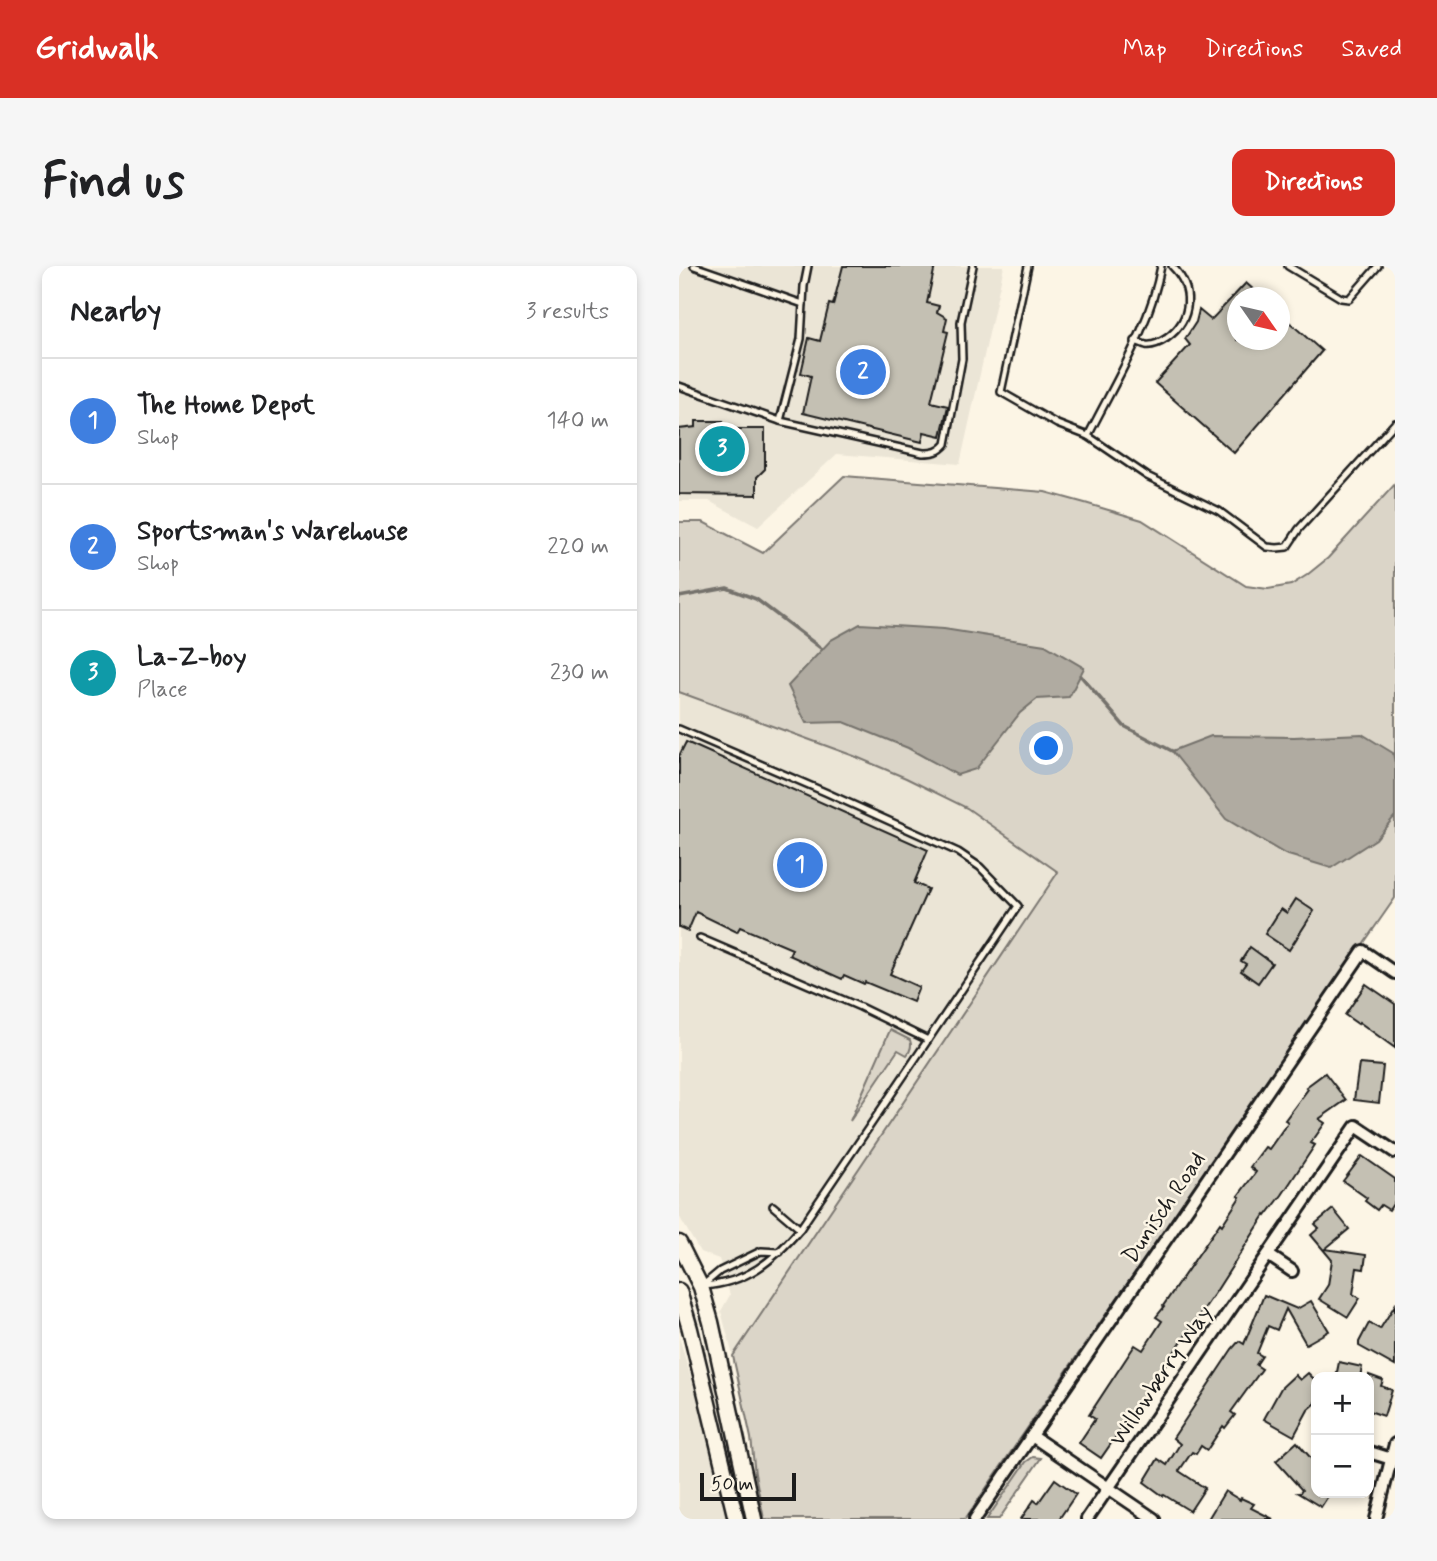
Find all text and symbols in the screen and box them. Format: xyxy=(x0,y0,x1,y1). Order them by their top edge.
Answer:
text: Gridwalk xyxy=(35,27,159,71)
text: Map xyxy=(1123,34,1167,65)
text: Directions xyxy=(1205,34,1303,65)
text: Saved xyxy=(1341,34,1402,65)
button: Directions xyxy=(1232,149,1395,216)
text: Find us xyxy=(42,150,185,215)
north arrow xyxy=(1227,287,1290,350)
text: Nearby xyxy=(70,292,161,331)
text: 3 results xyxy=(526,297,609,327)
pin: 2 xyxy=(840,346,886,398)
text: The Home Depot xyxy=(137,389,315,423)
text: 1 xyxy=(88,406,98,436)
text: 140 m xyxy=(546,406,609,436)
text: Shop xyxy=(137,423,179,453)
pin: 3 xyxy=(699,423,745,475)
text: Sportsman's Warehouse xyxy=(137,515,408,549)
text: 2 xyxy=(87,532,99,562)
text: 220 m xyxy=(547,532,609,562)
text: Shop xyxy=(137,549,179,579)
text: La-Z-boy xyxy=(137,641,246,675)
text: 3 xyxy=(88,658,98,688)
text: 230 m xyxy=(550,658,609,688)
text: Place xyxy=(137,675,188,705)
your location xyxy=(1029,731,1063,765)
pin: 1 xyxy=(777,839,823,891)
street label: Dunisch Road xyxy=(1116,1146,1213,1270)
street label: Willowberry Way xyxy=(1103,1300,1220,1453)
map controls xyxy=(1311,1372,1374,1498)
button: + xyxy=(1311,1372,1374,1435)
button: − xyxy=(1311,1435,1374,1498)
scale bar xyxy=(700,1470,796,1502)
text: 50 m xyxy=(711,1472,754,1497)

